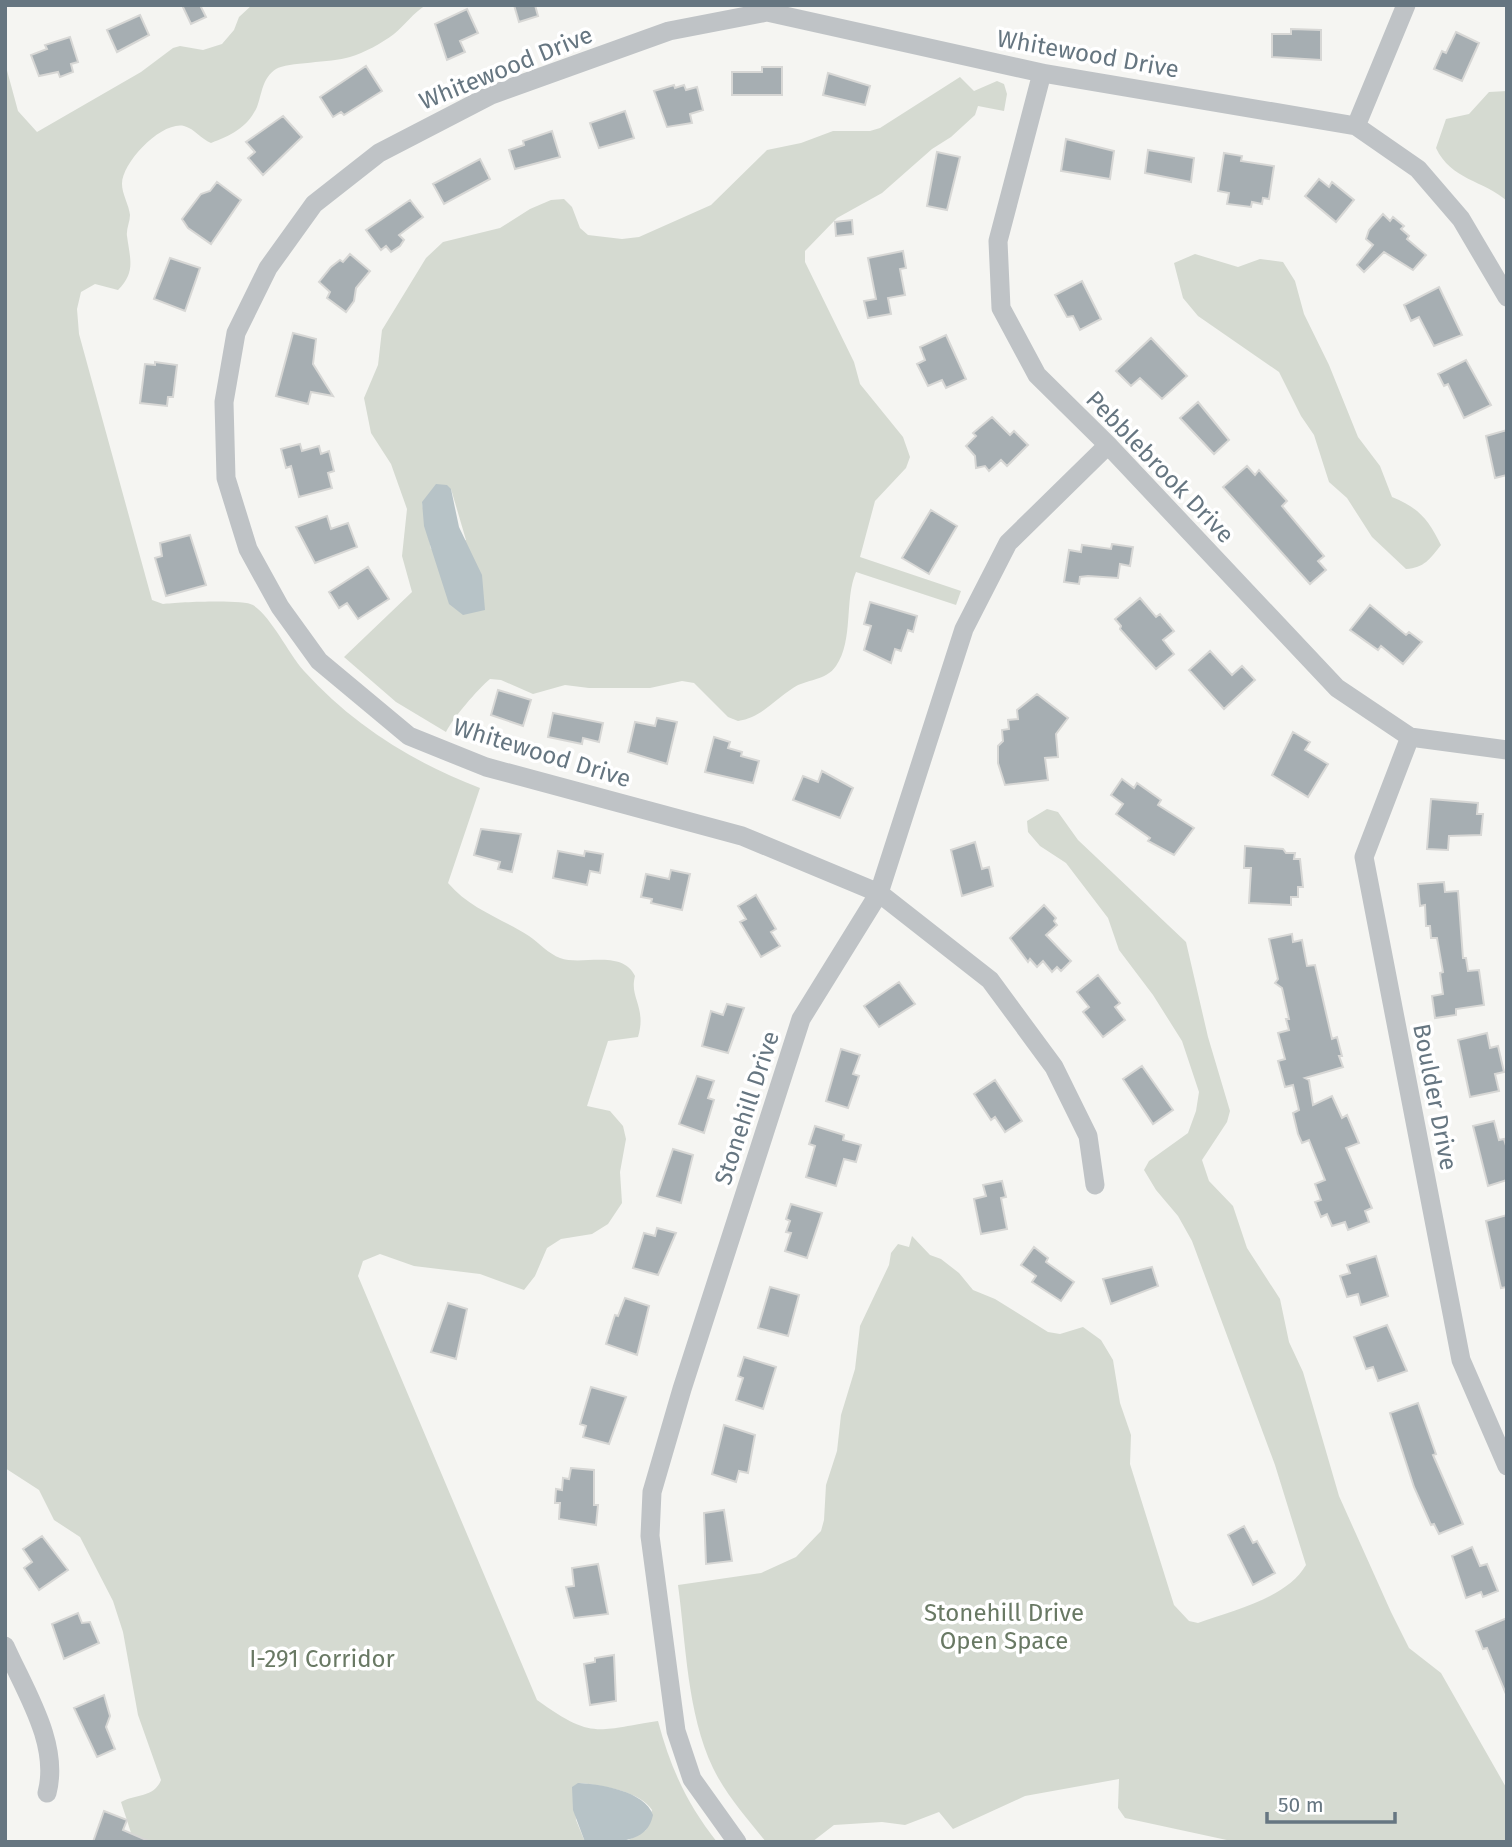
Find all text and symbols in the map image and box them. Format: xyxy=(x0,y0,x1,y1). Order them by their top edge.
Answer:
street label: Whitewood Drive xyxy=(415,21,597,115)
street label: Whitewood Drive xyxy=(995,24,1181,84)
street label: Pebblebrook Drive xyxy=(1080,385,1240,549)
street label: Whitewood Drive xyxy=(450,713,634,793)
street label: Boulder Drive xyxy=(1407,1021,1463,1173)
street label: Stonehill Drive xyxy=(709,1028,785,1188)
park label: Stonehill Drive Open Space xyxy=(924,1599,1084,1655)
park label: I-291 Corridor xyxy=(249,1645,396,1673)
scale bar xyxy=(1267,1780,1395,1824)
text: 50 m xyxy=(1278,1792,1324,1818)

